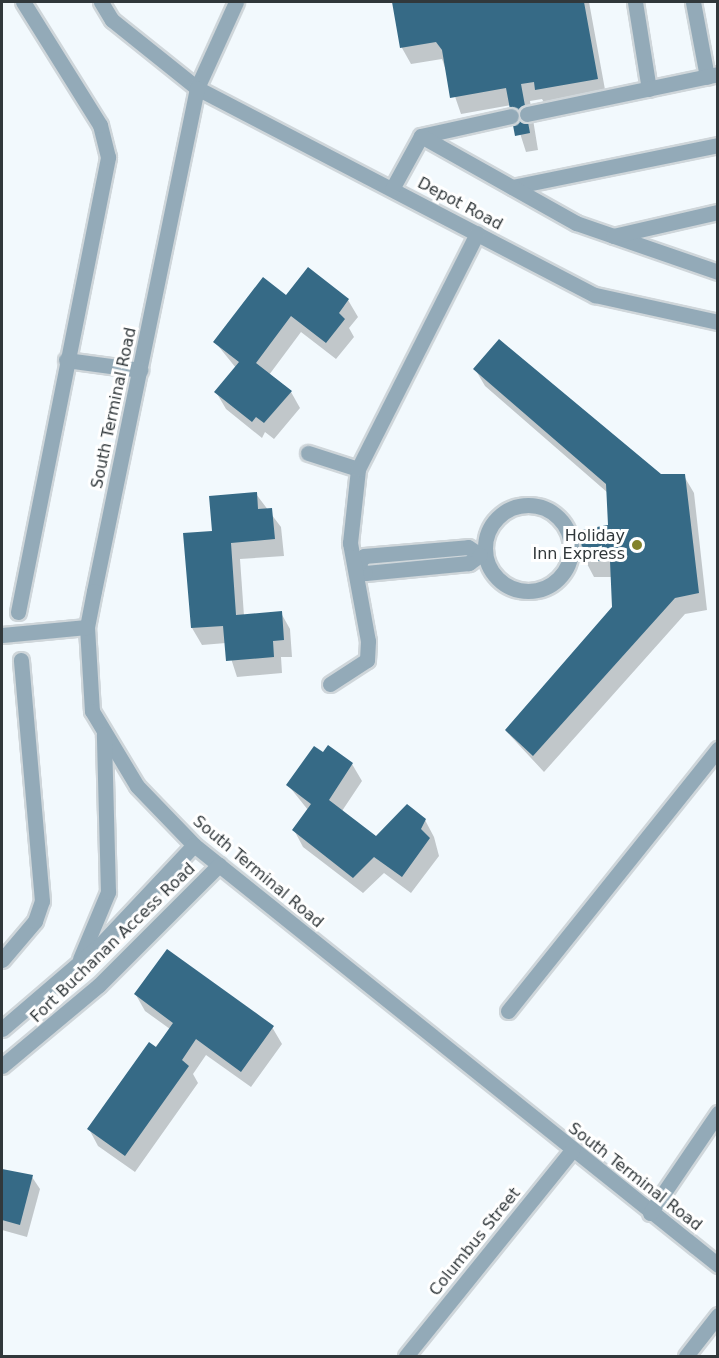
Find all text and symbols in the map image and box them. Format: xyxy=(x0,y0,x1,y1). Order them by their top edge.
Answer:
street label: Depot Road xyxy=(414,174,506,234)
street label: South Terminal Road xyxy=(88,326,140,490)
place label: Holiday Inn Express xyxy=(532,526,625,564)
marker: Holiday Inn Express xyxy=(630,538,644,552)
street label: South Terminal Road xyxy=(189,812,327,932)
street label: Fort Buchanan Access Road xyxy=(27,859,199,1027)
street label: South Terminal Road xyxy=(564,1119,706,1235)
street label: Columbus Street xyxy=(426,1184,524,1300)

